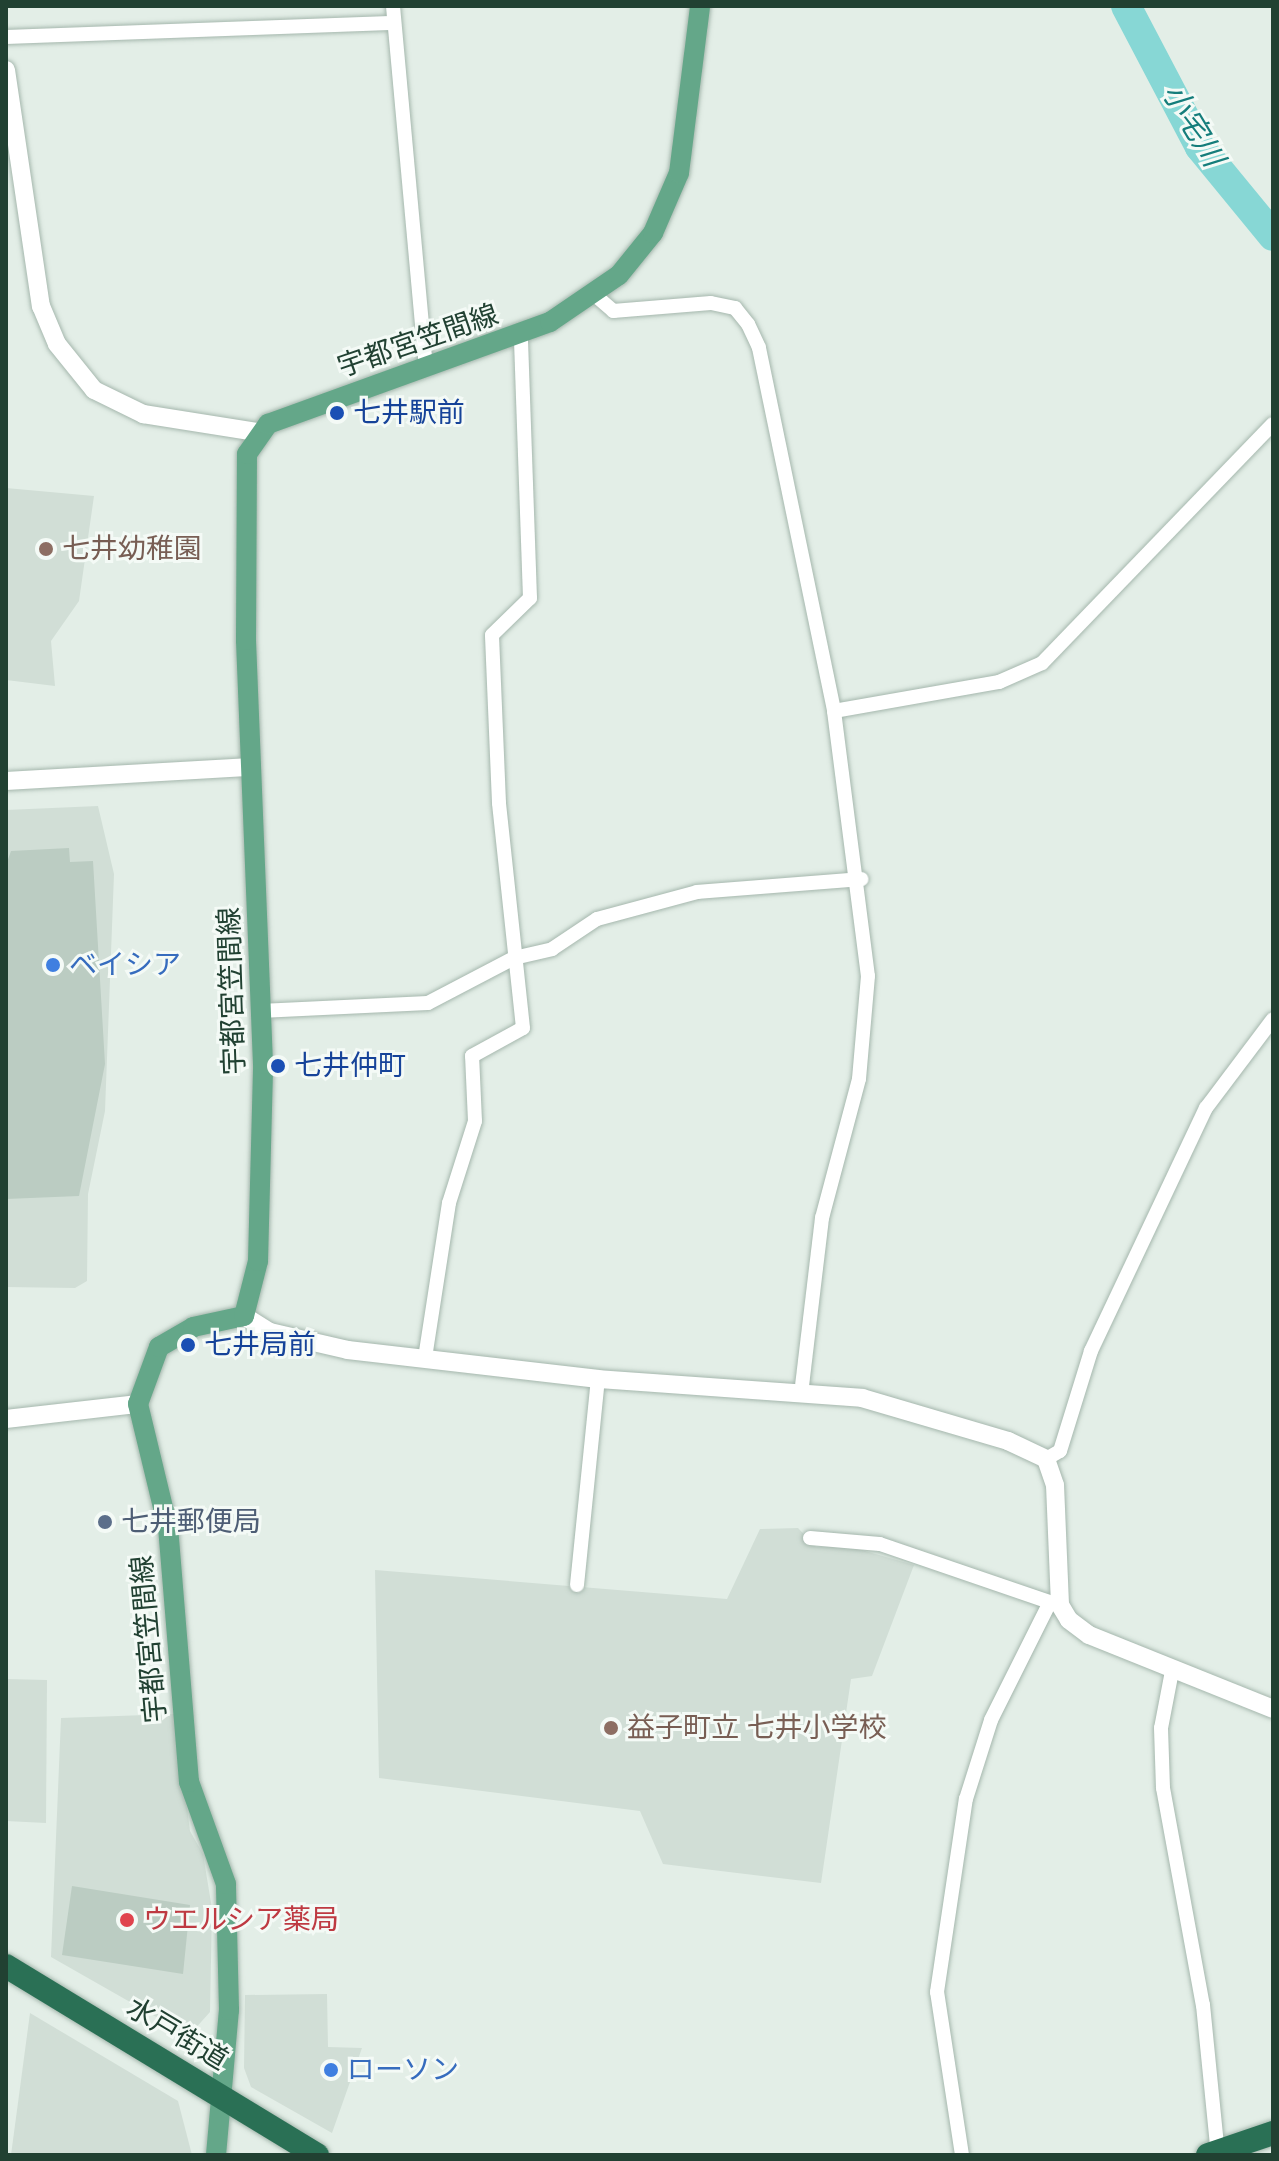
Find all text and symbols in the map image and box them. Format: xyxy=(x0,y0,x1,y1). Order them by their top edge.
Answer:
water label: 小宅川 xyxy=(1154,77,1232,173)
street label: 宇都宮笠間線 xyxy=(333,298,503,384)
place label: 七井駅前 xyxy=(353,396,465,430)
marker: 七井駅前 xyxy=(328,404,346,422)
place label: 七井幼稚園 xyxy=(62,532,202,566)
marker: 七井幼稚園 xyxy=(37,540,55,558)
street label: 宇都宮笠間線 xyxy=(212,906,252,1076)
place label: ベイシア xyxy=(69,948,181,982)
marker: ベイシア xyxy=(44,956,62,974)
place label: 七井仲町 xyxy=(294,1049,406,1083)
marker: 七井仲町 xyxy=(269,1057,287,1075)
place label: 七井局前 xyxy=(204,1328,316,1362)
marker: 七井局前 xyxy=(179,1336,197,1354)
place label: 七井郵便局 xyxy=(121,1505,261,1539)
marker: 七井郵便局 xyxy=(96,1513,114,1531)
street label: 宇都宮笠間線 xyxy=(125,1554,173,1724)
place label: 益子町立 七井小学校 xyxy=(627,1711,886,1745)
marker: 益子町立 七井小学校 xyxy=(602,1719,620,1737)
place label: ウエルシア薬局 xyxy=(143,1903,339,1937)
marker: ウエルシア薬局 xyxy=(118,1911,136,1929)
street label: 水戸街道 xyxy=(120,1991,234,2077)
place label: ローソン xyxy=(347,2053,459,2087)
marker: ローソン xyxy=(322,2061,340,2079)

